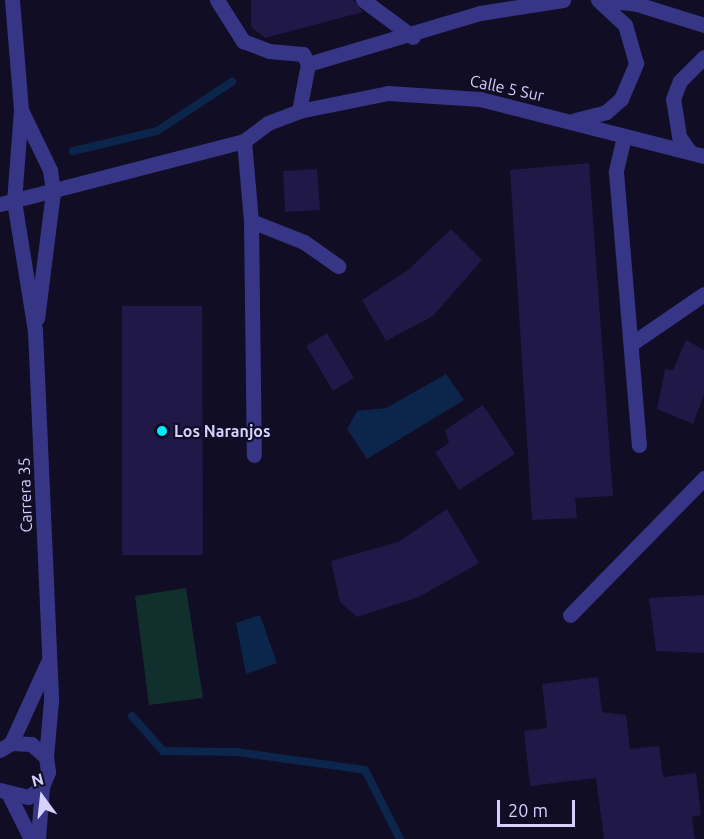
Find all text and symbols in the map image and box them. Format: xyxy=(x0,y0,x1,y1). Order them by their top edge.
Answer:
street label: Calle 5 Sur xyxy=(468,71,546,105)
place label: Los Naranjos xyxy=(174,421,271,441)
marker: Los Naranjos xyxy=(155,424,169,438)
street label: Carrera 35 xyxy=(14,457,36,533)
north arrow xyxy=(12,767,72,827)
text: N xyxy=(29,769,45,790)
scale bar xyxy=(500,788,578,826)
text: 20 m xyxy=(508,800,548,820)

